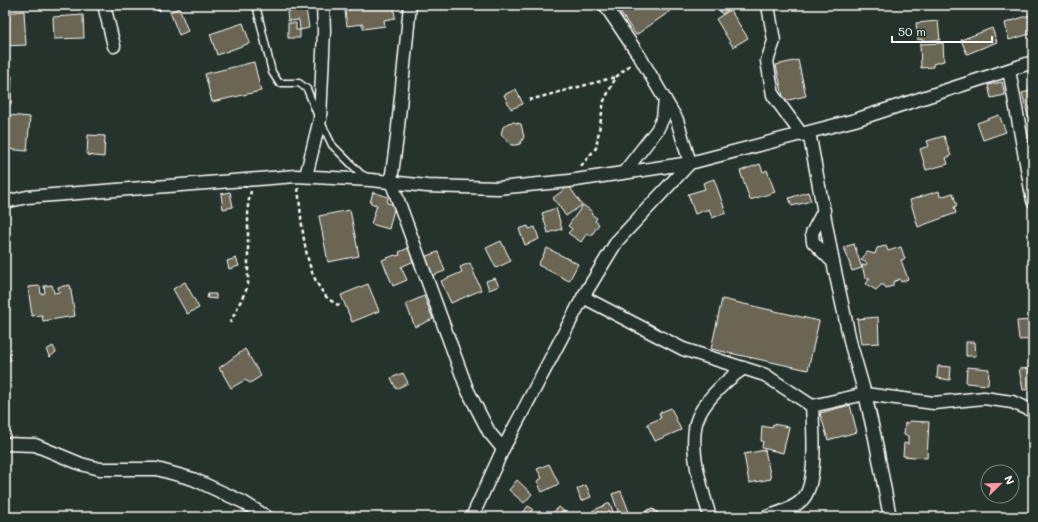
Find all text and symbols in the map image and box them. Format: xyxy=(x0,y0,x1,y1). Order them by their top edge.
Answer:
scale bar xyxy=(892,18,992,44)
text: 50 m xyxy=(898,23,926,39)
north arrow xyxy=(980,464,1020,504)
text: N xyxy=(1001,473,1018,487)

